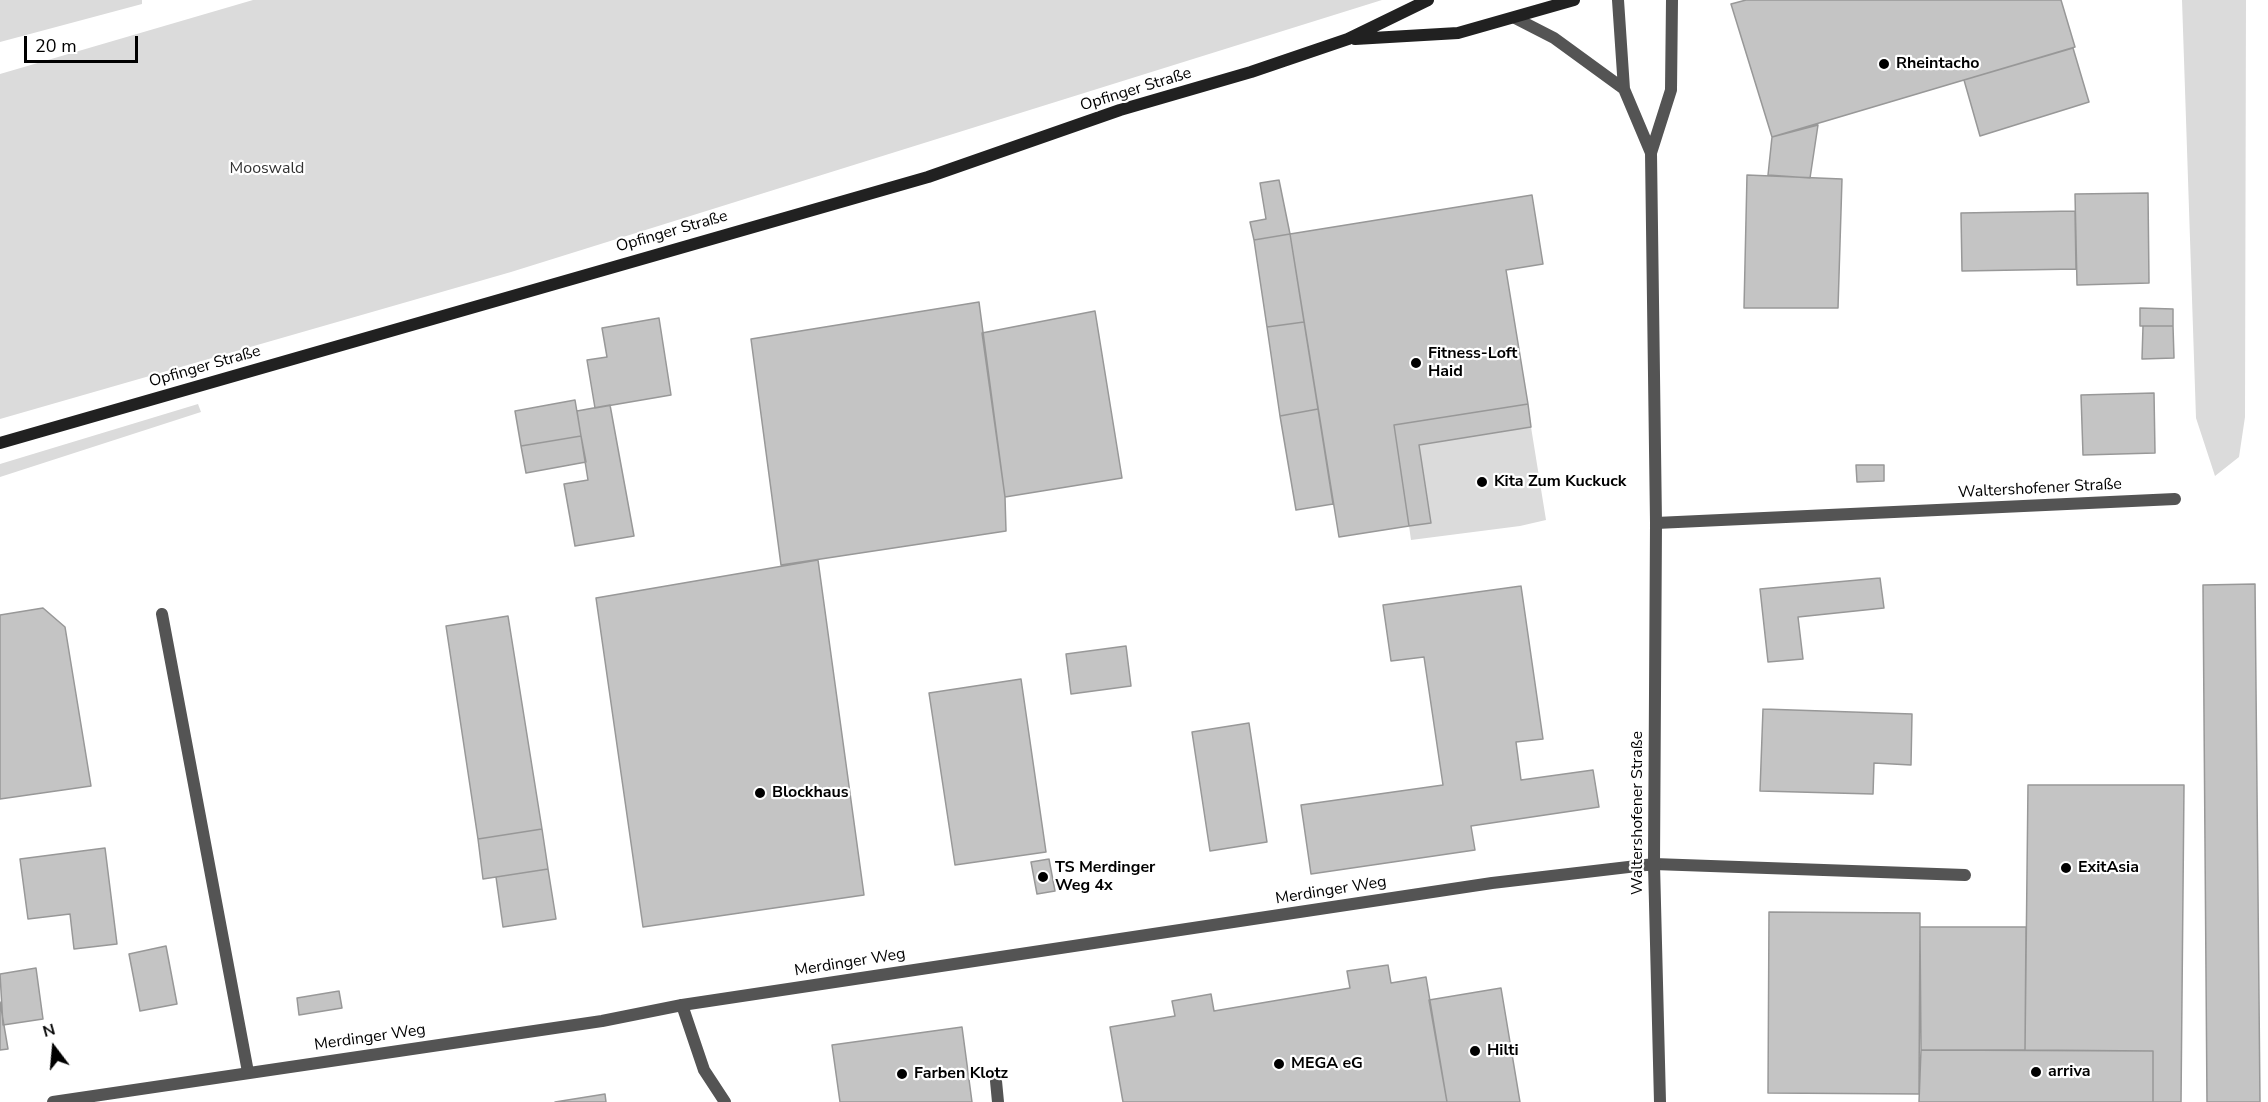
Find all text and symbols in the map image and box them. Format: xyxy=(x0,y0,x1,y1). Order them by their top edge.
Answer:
scale bar xyxy=(27,24,141,62)
text: 20 m xyxy=(35,34,77,58)
place label: Rheintacho xyxy=(1896,54,1979,74)
marker: Rheintacho xyxy=(1877,57,1891,71)
street label: Opfinger Straße xyxy=(1078,64,1194,116)
park label: Mooswald xyxy=(230,159,304,179)
street label: Opfinger Straße xyxy=(614,207,730,257)
street label: Opfinger Straße xyxy=(147,342,263,392)
place label: Fitness-Loft Haid xyxy=(1428,344,1517,382)
marker: Fitness-Loft Haid xyxy=(1409,356,1423,370)
place label: Kita Zum Kuckuck xyxy=(1494,472,1626,492)
marker: Kita Zum Kuckuck xyxy=(1475,475,1489,489)
street label: Waltershofener Straße xyxy=(1958,475,2122,503)
street label: Waltershofener Straße xyxy=(1628,731,1648,895)
place label: Blockhaus xyxy=(772,783,849,803)
marker: Blockhaus xyxy=(753,786,767,800)
place label: TS Merdinger Weg 4x xyxy=(1055,858,1155,896)
place label: ExitAsia xyxy=(2078,858,2139,878)
marker: ExitAsia xyxy=(2059,861,2073,875)
marker: TS Merdinger Weg 4x xyxy=(1036,870,1050,884)
street label: Merdinger Weg xyxy=(1274,873,1388,909)
street label: Merdinger Weg xyxy=(793,945,907,981)
north arrow xyxy=(24,1018,84,1078)
text: N xyxy=(40,1018,58,1043)
street label: Merdinger Weg xyxy=(313,1021,427,1055)
place label: Hilti xyxy=(1487,1041,1519,1061)
marker: Hilti xyxy=(1468,1044,1482,1058)
place label: MEGA eG xyxy=(1291,1054,1363,1074)
marker: MEGA eG xyxy=(1272,1057,1286,1071)
place label: arriva xyxy=(2048,1062,2090,1082)
place label: Farben Klotz xyxy=(914,1064,1008,1084)
marker: arriva xyxy=(2029,1065,2043,1079)
marker: Farben Klotz xyxy=(895,1067,909,1081)

